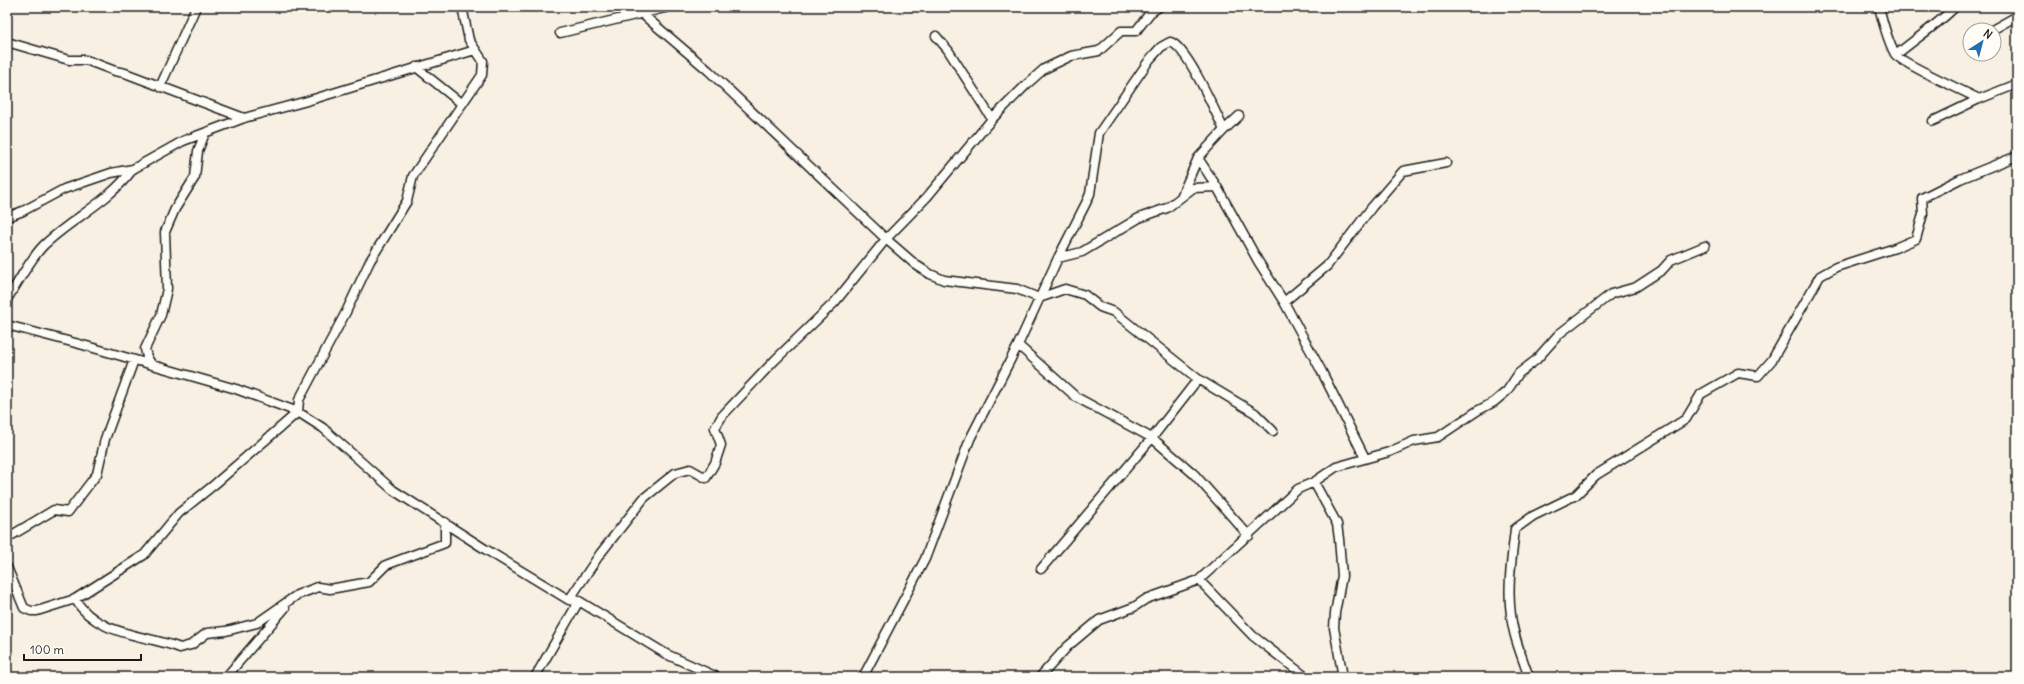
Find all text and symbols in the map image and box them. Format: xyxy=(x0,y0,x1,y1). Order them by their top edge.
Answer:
north arrow xyxy=(1962,22,2002,62)
text: N xyxy=(1981,26,1995,42)
scale bar xyxy=(24,636,141,662)
text: 100 m xyxy=(30,642,64,657)

